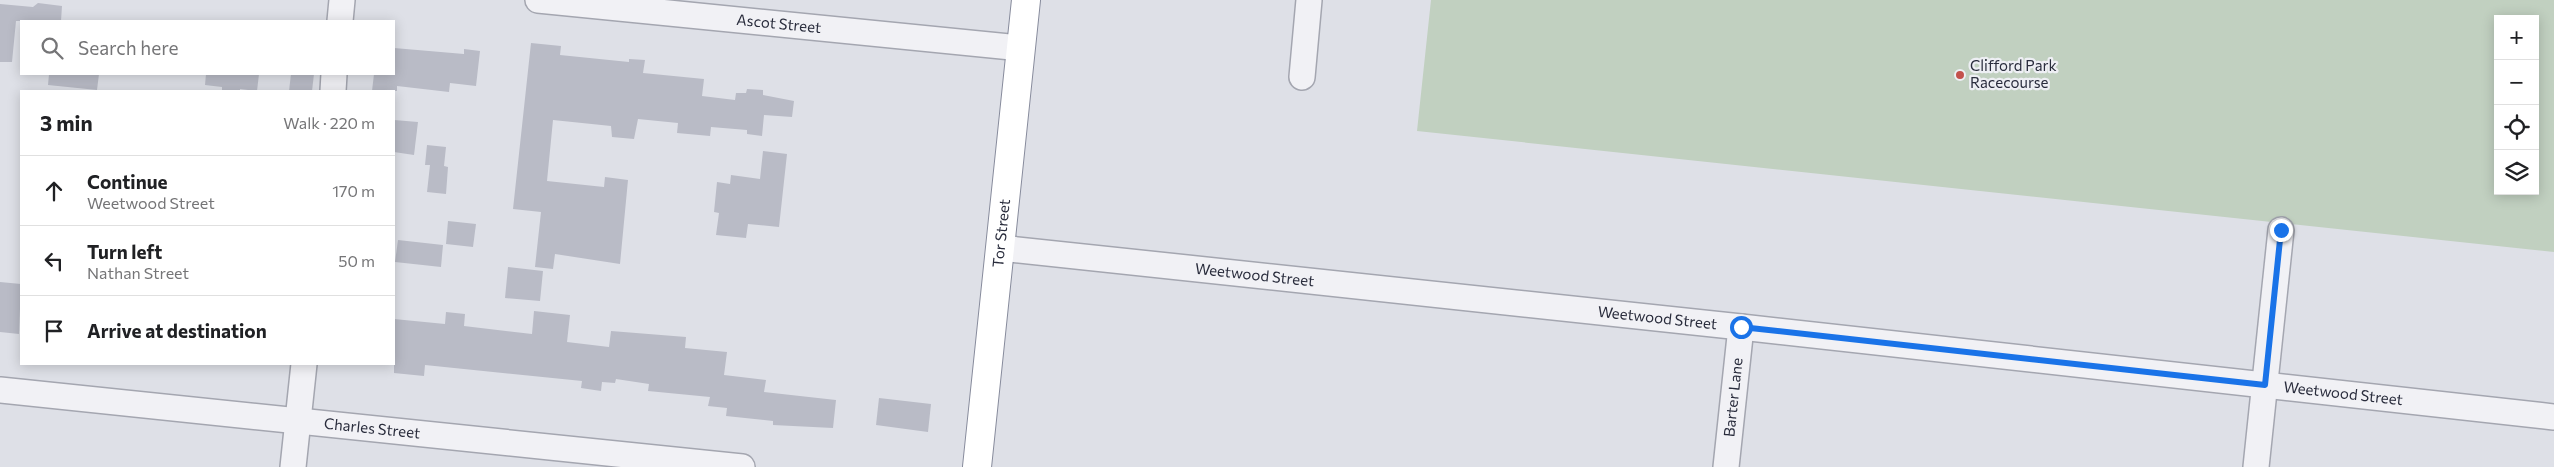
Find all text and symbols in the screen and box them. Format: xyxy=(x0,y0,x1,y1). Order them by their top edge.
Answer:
street label: Ascot Street xyxy=(736,10,822,36)
map controls xyxy=(2494,15,2539,195)
button: + xyxy=(2494,15,2539,60)
search box xyxy=(20,20,395,75)
icon: search xyxy=(38,34,66,62)
text: Search here xyxy=(78,36,178,59)
place label: Clifford Park Racecourse xyxy=(1970,56,2057,91)
button: − xyxy=(2494,60,2539,105)
marker: Clifford Park Racecourse xyxy=(1954,69,1966,81)
button: locate xyxy=(2494,105,2539,150)
text: 3 min xyxy=(40,110,93,135)
text: Walk · 220 m xyxy=(283,113,375,132)
button: layers xyxy=(2494,150,2539,195)
text: Continue xyxy=(87,170,167,193)
icon: ahead xyxy=(40,177,68,205)
text: 170 m xyxy=(332,181,375,200)
text: Weetwood Street xyxy=(87,193,215,212)
street label: Tor Street xyxy=(988,198,1013,268)
route end xyxy=(2270,219,2293,242)
text: Turn left xyxy=(87,240,162,263)
icon: left xyxy=(40,247,68,275)
text: 50 m xyxy=(338,251,375,270)
street label: Weetwood Street xyxy=(1194,259,1315,289)
text: Nathan Street xyxy=(87,263,189,282)
street label: Weetwood Street xyxy=(1597,302,1718,332)
route start xyxy=(1730,316,1753,339)
icon: arrive xyxy=(40,317,68,345)
text: Arrive at destination xyxy=(87,319,267,342)
street label: Barter Lane xyxy=(1719,357,1746,438)
street label: Weetwood Street xyxy=(2283,377,2404,408)
street label: Charles Street xyxy=(323,414,421,442)

